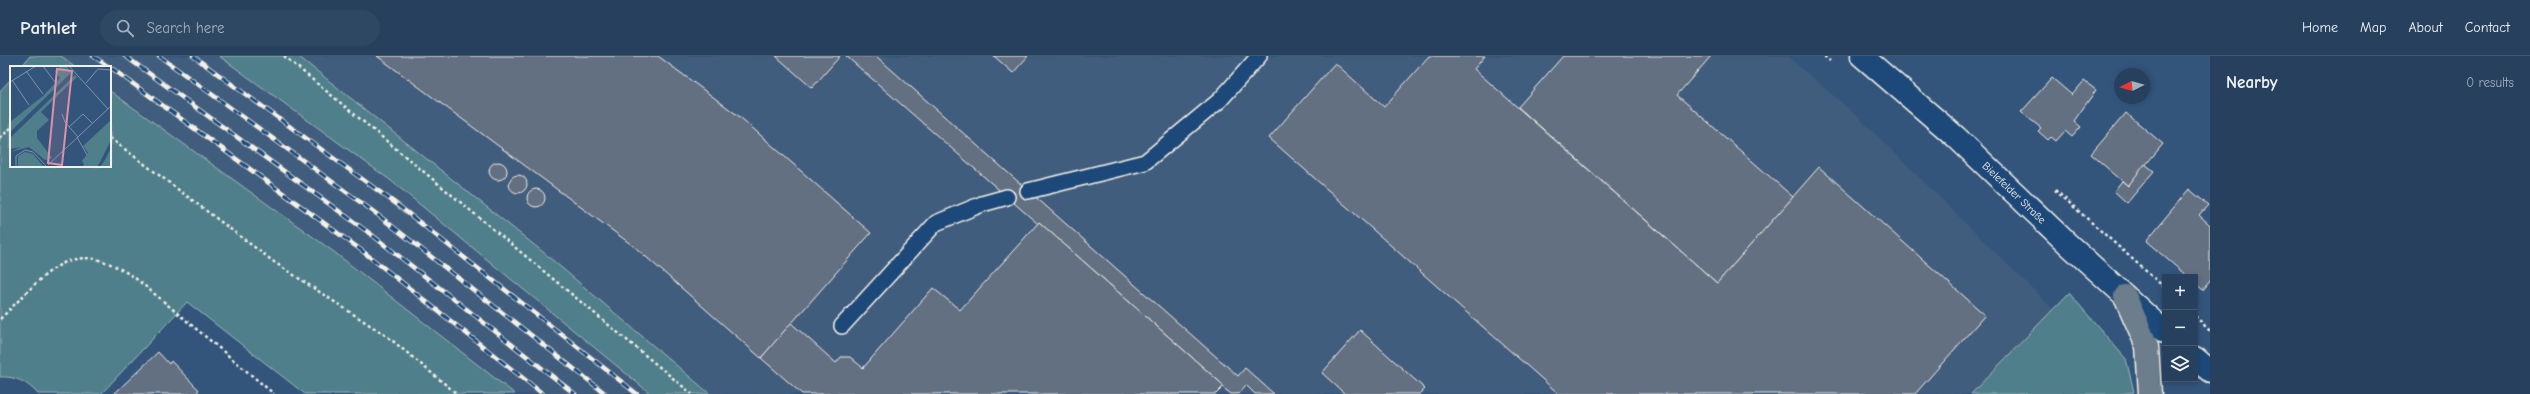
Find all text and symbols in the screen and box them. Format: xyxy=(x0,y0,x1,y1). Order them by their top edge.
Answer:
search box xyxy=(100,10,380,46)
text: Pathlet xyxy=(20,17,76,39)
icon: search xyxy=(114,17,136,39)
text: Search here xyxy=(146,19,225,37)
text: Home xyxy=(2302,19,2338,36)
text: Map xyxy=(2360,19,2386,36)
text: About xyxy=(2408,19,2443,36)
text: Contact xyxy=(2465,19,2510,36)
inset map xyxy=(10,66,111,167)
north arrow xyxy=(2114,68,2150,104)
text: Nearby xyxy=(2226,73,2277,92)
text: 0 results xyxy=(2466,75,2514,90)
street label: Bielefelder Straße xyxy=(1980,159,2049,227)
map controls xyxy=(2162,274,2198,382)
button: + xyxy=(2162,274,2198,310)
button: − xyxy=(2162,310,2198,346)
button: layers xyxy=(2162,346,2198,382)

